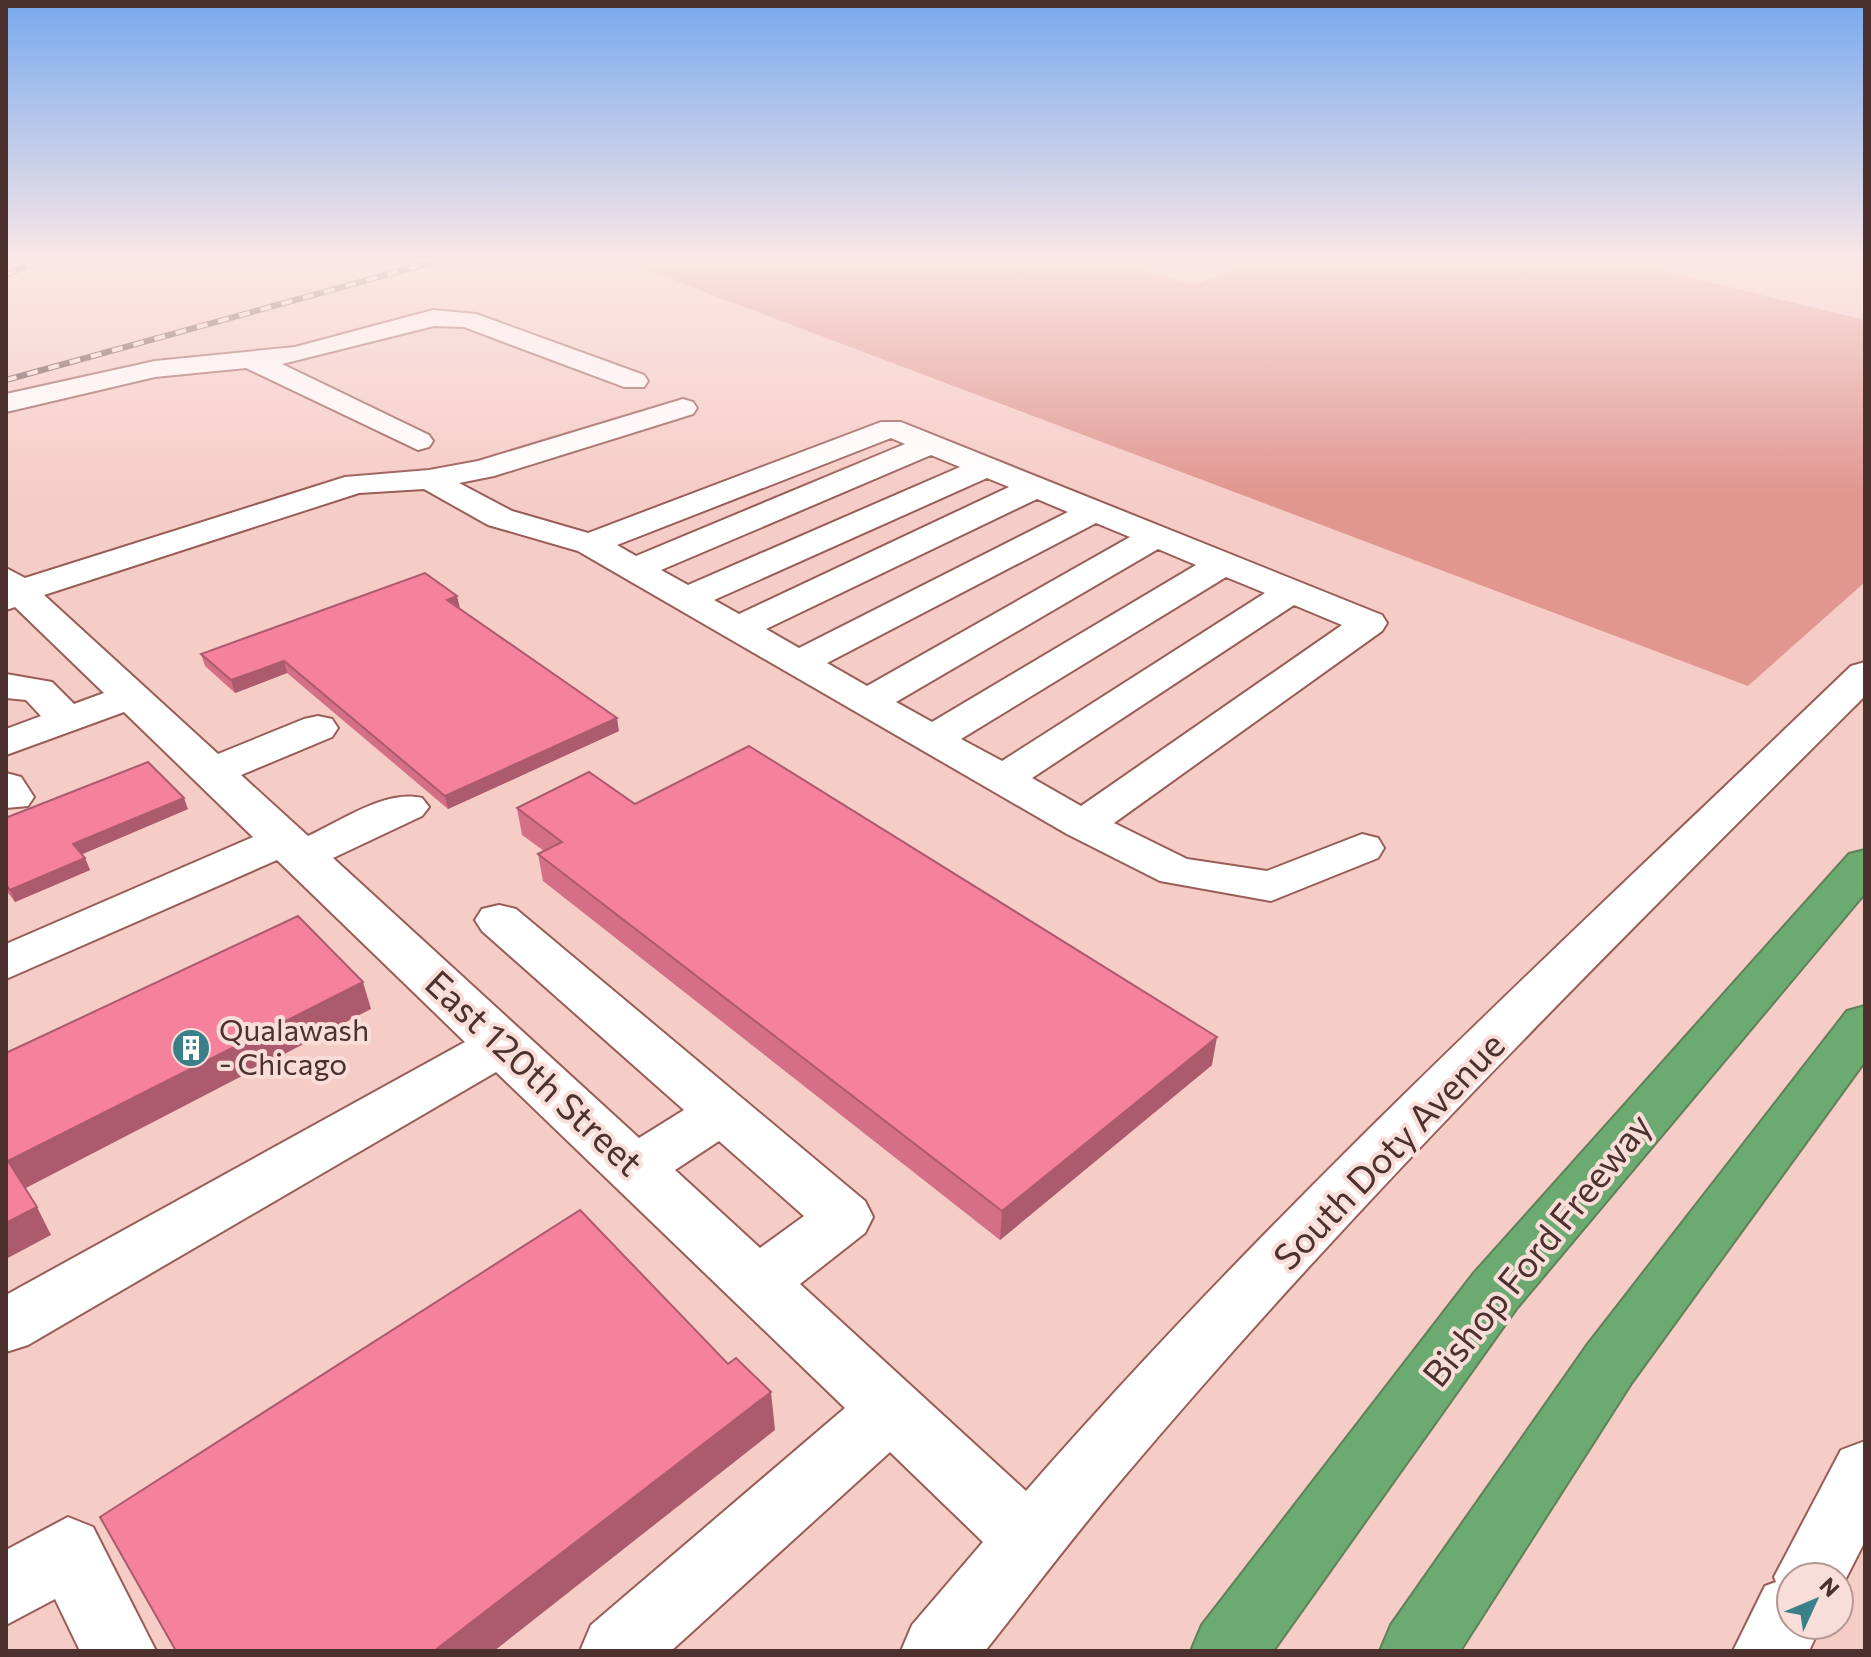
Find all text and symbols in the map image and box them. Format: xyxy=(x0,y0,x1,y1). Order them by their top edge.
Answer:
street label: East 120th Street xyxy=(418,960,653,1183)
place label: Qualawash - Chicago xyxy=(219,1010,369,1081)
street label: South Doty Avenue xyxy=(1263,1022,1512,1277)
building icon: Qualawash - Chicago xyxy=(170,1027,212,1069)
street label: Bishop Ford Freeway xyxy=(1412,1103,1659,1394)
north arrow xyxy=(1775,1561,1855,1641)
text: N xyxy=(1814,1571,1845,1602)

